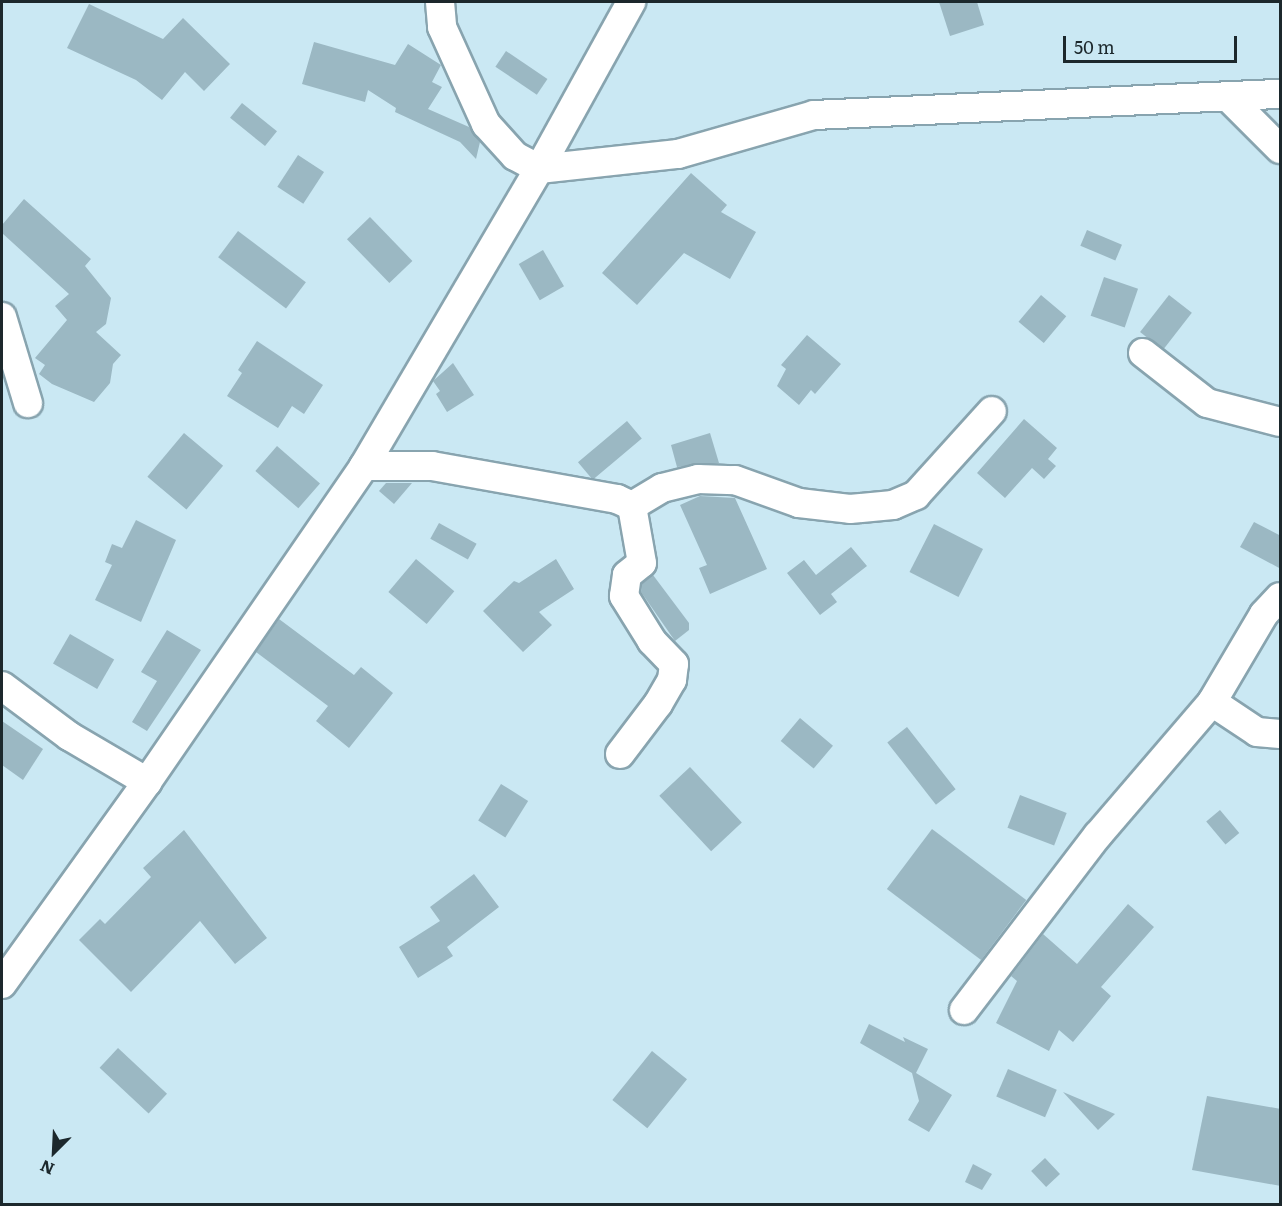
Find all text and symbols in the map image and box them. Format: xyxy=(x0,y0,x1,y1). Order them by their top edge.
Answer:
scale bar xyxy=(1066,24,1240,62)
text: 50 m xyxy=(1074,33,1115,60)
north arrow xyxy=(24,1122,84,1182)
text: N xyxy=(36,1155,58,1182)

